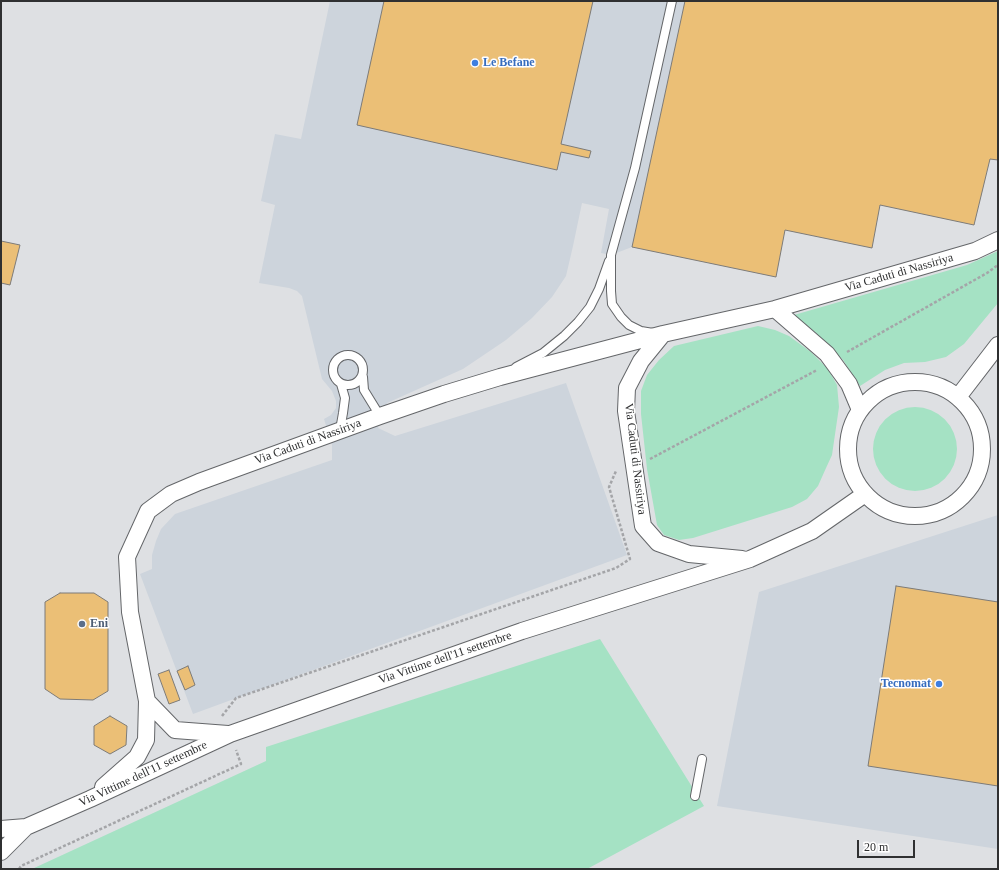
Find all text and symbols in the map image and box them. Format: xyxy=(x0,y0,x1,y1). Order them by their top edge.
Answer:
place label: Le Befane xyxy=(483,56,535,70)
marker: Le Befane xyxy=(470,58,480,68)
street label: Via Caduti di Nassiriya xyxy=(843,251,955,295)
street label: Via Caduti di Nassiriya xyxy=(621,402,649,516)
street label: Via Caduti di Nassiriya xyxy=(253,416,363,468)
place label: Eni xyxy=(90,617,108,631)
marker: Eni xyxy=(77,619,87,629)
street label: Via Vittime dell'11 settembre xyxy=(377,628,513,688)
place label: Tecnomat xyxy=(881,677,931,691)
marker: Tecnomat xyxy=(934,679,944,689)
street label: Via Vittime dell'11 settembre xyxy=(77,738,209,810)
scale bar xyxy=(859,832,917,858)
text: 20 m xyxy=(864,840,888,854)

